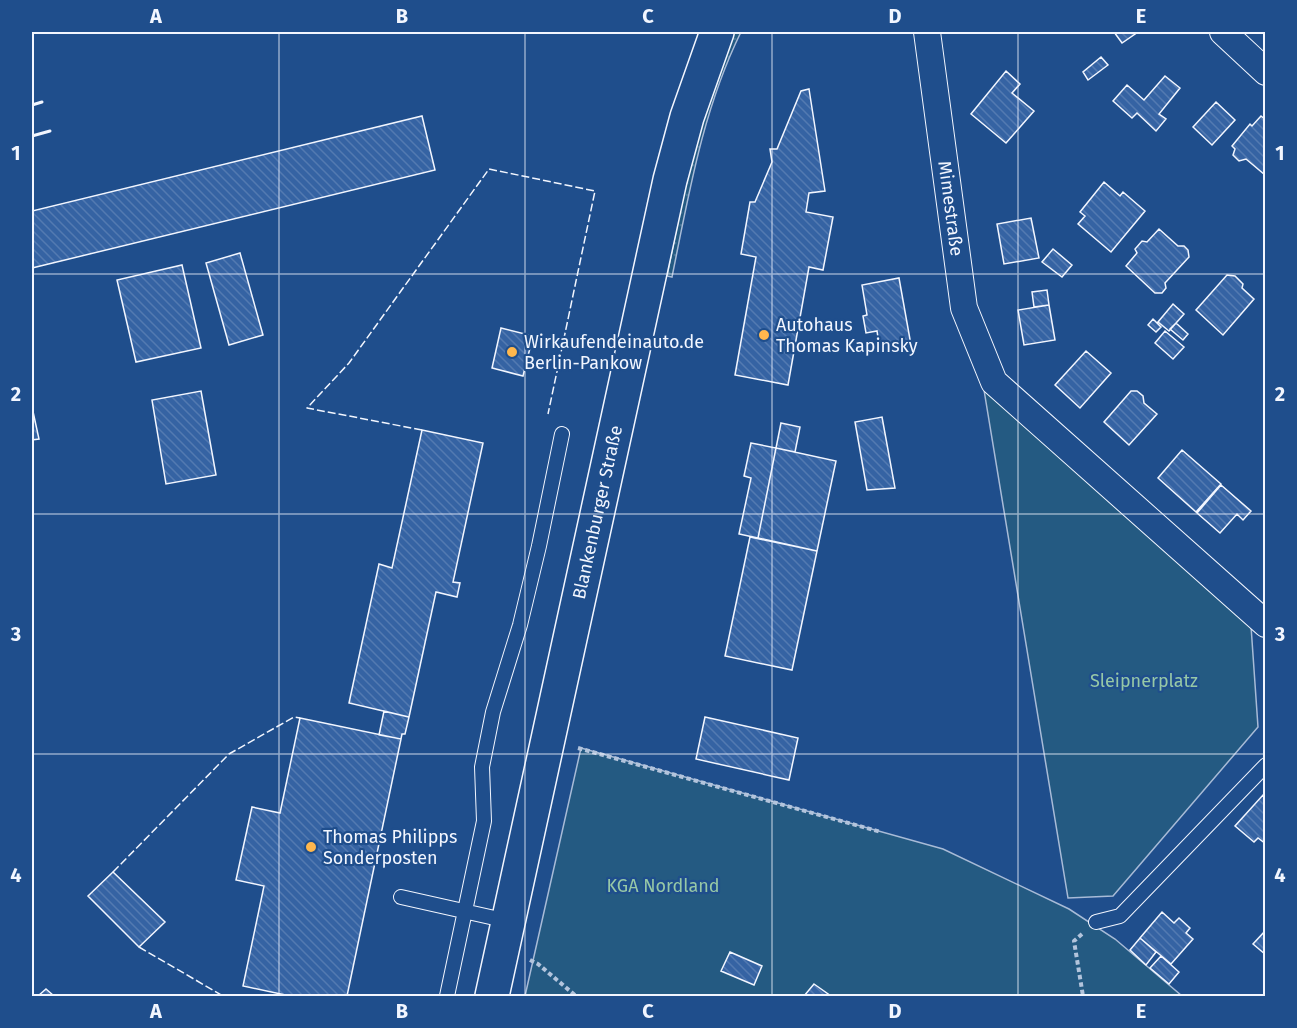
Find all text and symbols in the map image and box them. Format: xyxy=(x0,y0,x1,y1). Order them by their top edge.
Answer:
text: A xyxy=(149,4,163,28)
text: B xyxy=(396,4,408,28)
text: C xyxy=(642,4,654,28)
text: D xyxy=(888,4,902,28)
text: E xyxy=(1136,4,1146,28)
text: 1 xyxy=(11,141,21,165)
text: 1 xyxy=(1275,141,1285,165)
street label: Mimestraße xyxy=(933,159,968,257)
place label: Autohaus Thomas Kapinsky xyxy=(776,314,918,357)
marker: Autohaus Thomas Kapinsky xyxy=(757,328,771,342)
place label: Wirkaufendeinauto.de Berlin-Pankow xyxy=(524,331,704,374)
marker: Wirkaufendeinauto.de Berlin-Pankow xyxy=(505,345,519,359)
text: 2 xyxy=(11,382,21,406)
text: 2 xyxy=(1275,382,1285,406)
street label: Blankenburger Straße xyxy=(568,423,627,601)
text: 3 xyxy=(10,622,21,646)
text: 3 xyxy=(1274,622,1285,646)
park label: Sleipnerplatz xyxy=(1090,670,1198,692)
place label: Thomas Philipps Sonderposten xyxy=(323,826,457,869)
marker: Thomas Philipps Sonderposten xyxy=(304,840,318,854)
text: 4 xyxy=(10,863,22,887)
text: 4 xyxy=(1274,863,1286,887)
park label: KGA Nordland xyxy=(606,875,720,897)
text: A xyxy=(149,999,163,1023)
text: B xyxy=(396,999,408,1023)
text: C xyxy=(642,999,654,1023)
text: D xyxy=(888,999,902,1023)
text: E xyxy=(1136,999,1146,1023)

